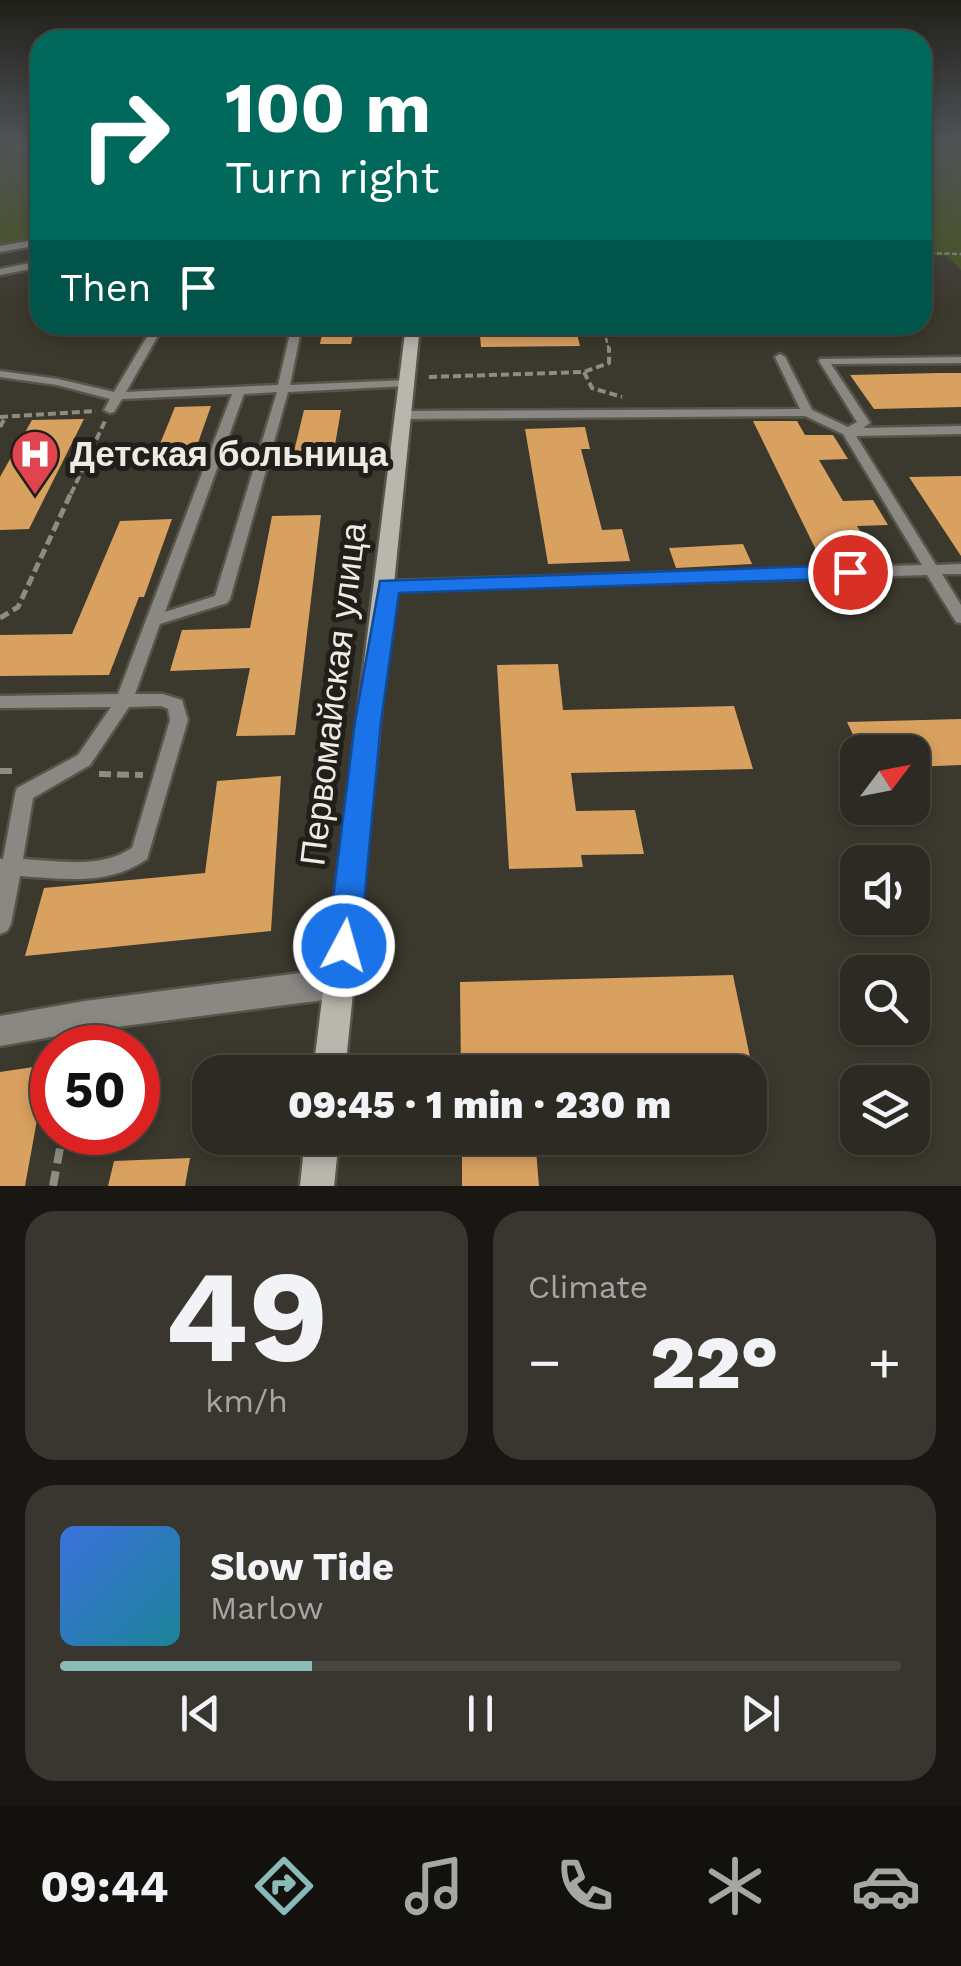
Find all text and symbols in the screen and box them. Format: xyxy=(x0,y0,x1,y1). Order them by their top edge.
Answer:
text: 100 m xyxy=(225,67,431,149)
icon: right xyxy=(60,70,190,200)
text: Turn right xyxy=(225,151,439,204)
icon: arrive xyxy=(171,260,226,315)
text: Then xyxy=(60,266,151,310)
hospital icon: Детская больница xyxy=(9,428,61,496)
place label: Детская больница xyxy=(70,433,388,475)
street label: Первомайская улица xyxy=(291,520,375,868)
pin xyxy=(808,530,893,615)
icon: arrive xyxy=(823,545,878,600)
north arrow xyxy=(840,735,930,825)
map controls xyxy=(840,735,930,1155)
button: sound xyxy=(840,845,930,935)
position arrow xyxy=(292,894,396,998)
button: search xyxy=(840,955,930,1045)
speed limit sign: 50 xyxy=(30,1025,160,1155)
button: layers xyxy=(840,1065,930,1155)
text: 09:45 · 1 min · 230 m xyxy=(288,1083,671,1127)
text: 49 xyxy=(164,1240,329,1393)
text: Climate xyxy=(528,1268,648,1306)
text: 22° xyxy=(650,1318,779,1406)
text: − xyxy=(528,1330,561,1394)
text: + xyxy=(868,1330,901,1394)
text: km/h xyxy=(205,1382,288,1420)
text: Slow Tide xyxy=(210,1545,394,1589)
text: Marlow xyxy=(210,1589,324,1627)
icon: previous xyxy=(173,1686,228,1741)
icon: pause xyxy=(453,1686,508,1741)
icon: next xyxy=(733,1686,788,1741)
icon: directions xyxy=(249,1851,319,1921)
icon: music xyxy=(399,1851,469,1921)
icon: phone xyxy=(550,1851,620,1921)
icon: climate xyxy=(700,1851,770,1921)
icon: car xyxy=(851,1851,921,1921)
text: 09:44 xyxy=(40,1860,169,1913)

